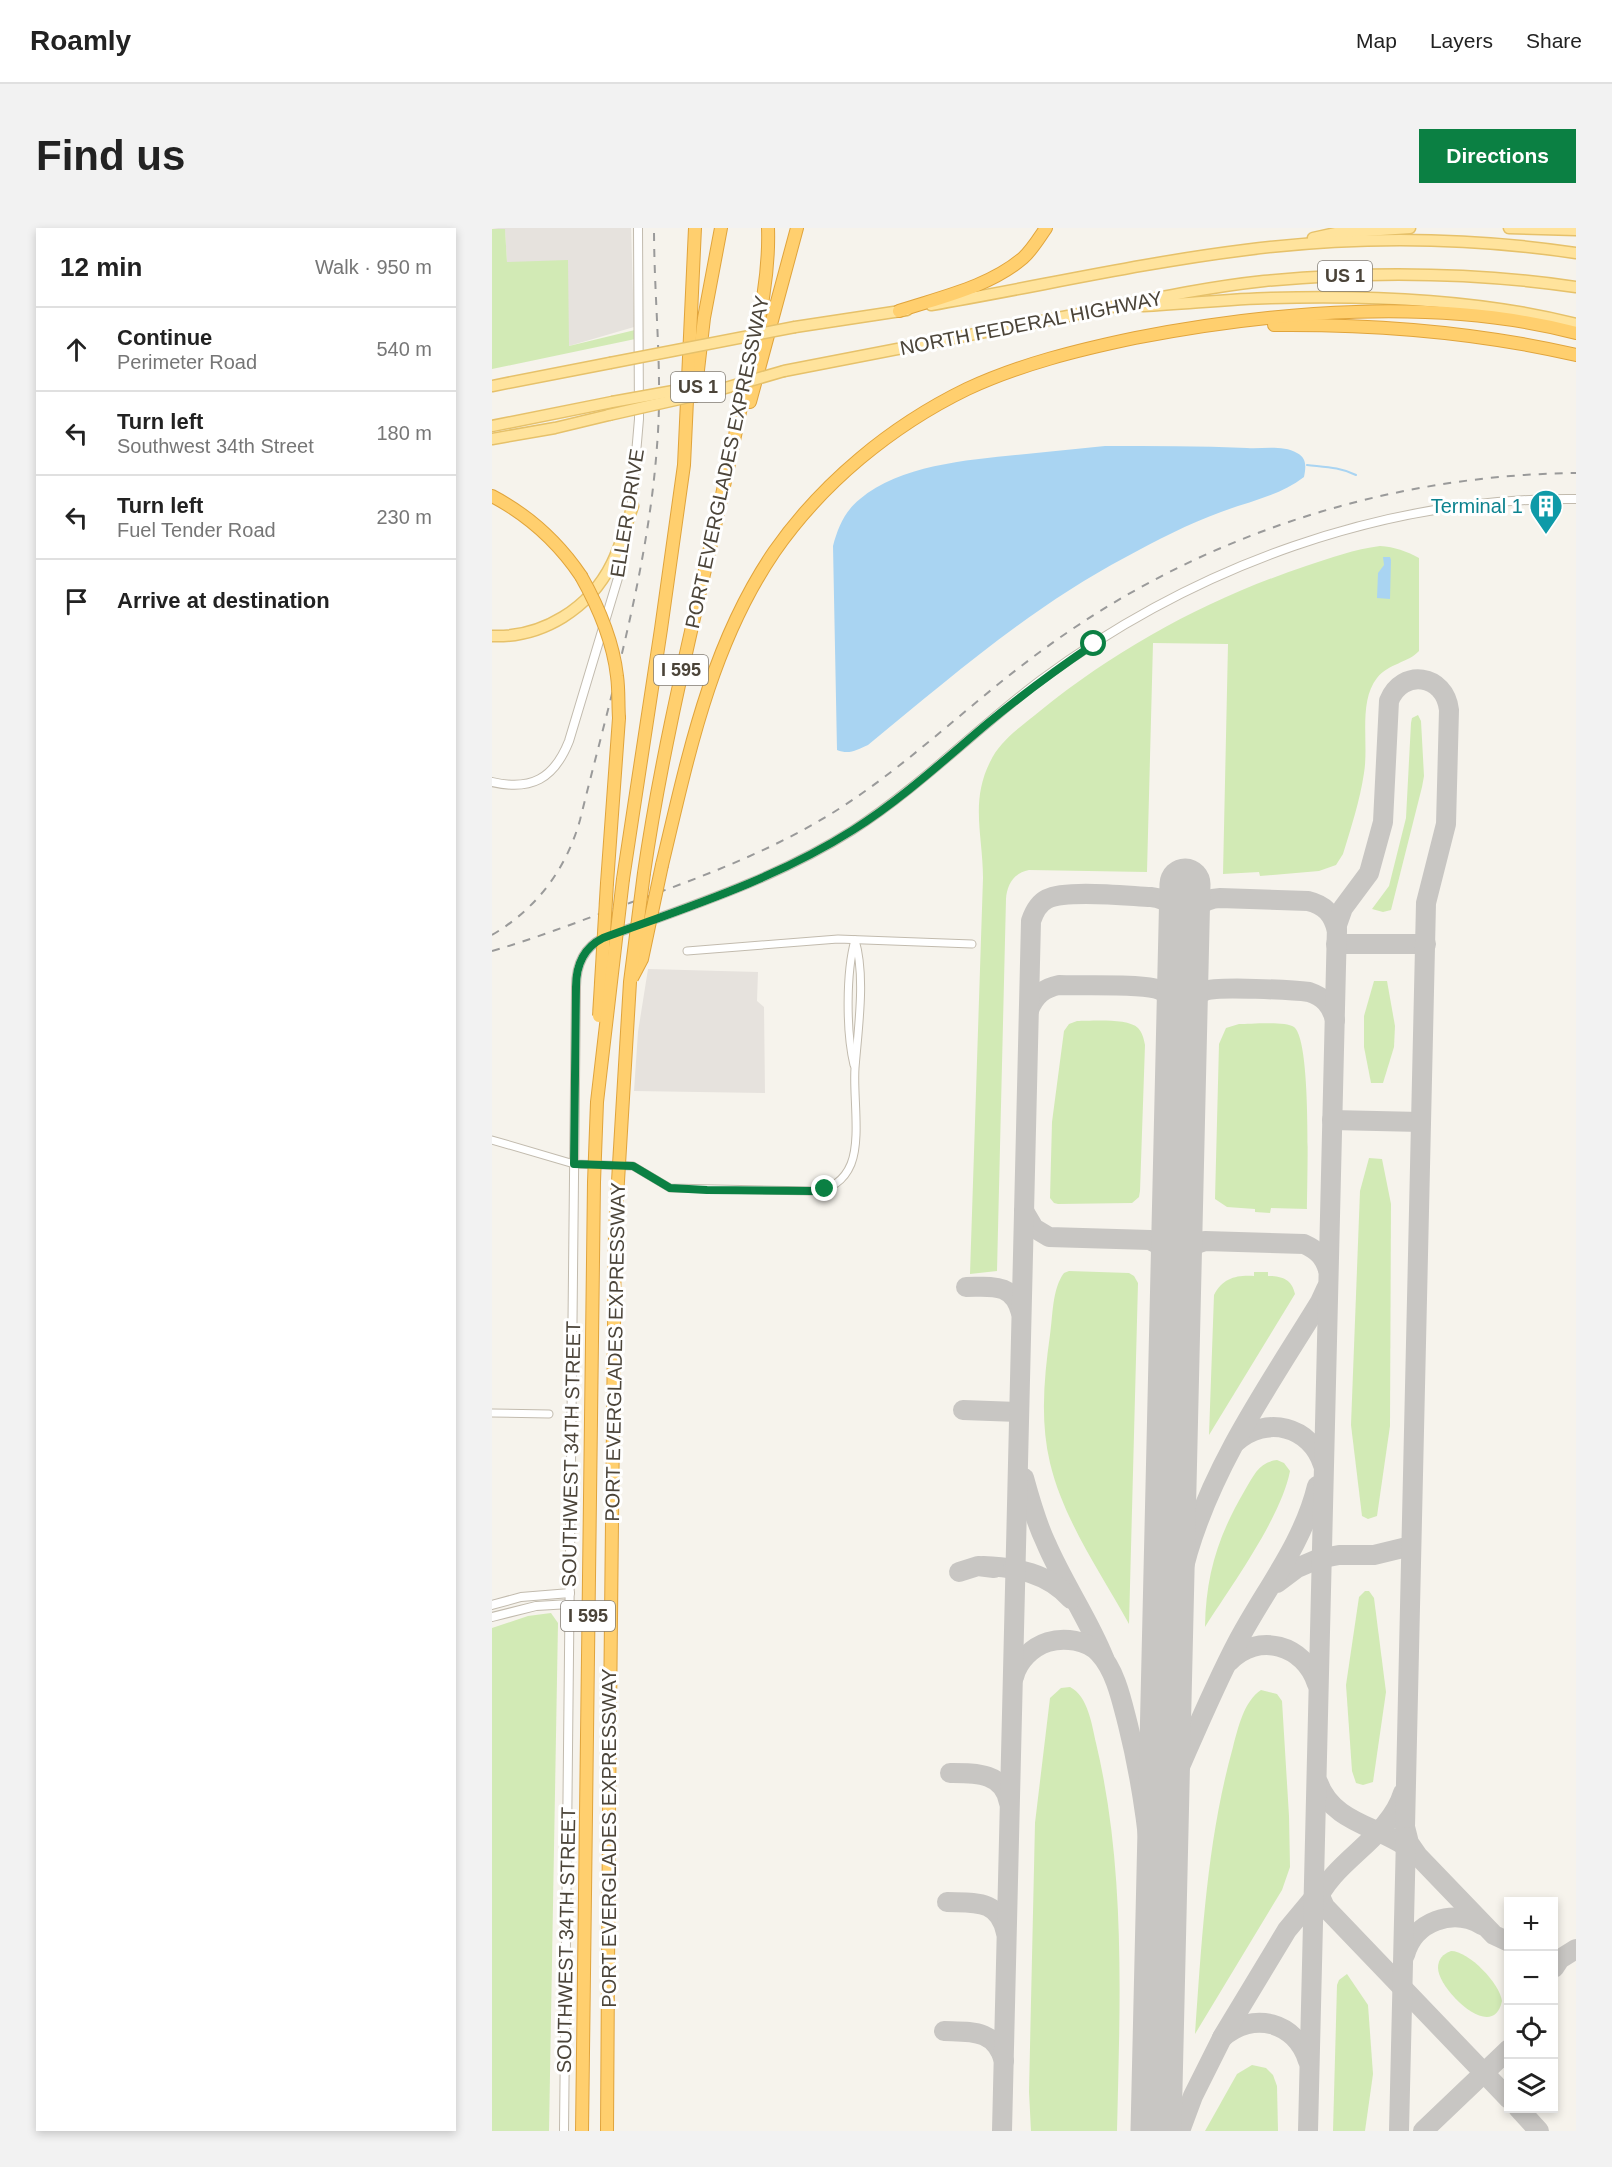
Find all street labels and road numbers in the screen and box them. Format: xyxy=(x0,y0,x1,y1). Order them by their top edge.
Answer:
road number: US 1 xyxy=(1318,261,1372,291)
street label: NORTH FEDERAL HIGHWAY xyxy=(898,287,1164,359)
street label: PORT EVERGLADES EXPRESSWAY xyxy=(681,294,773,630)
road number: US 1 xyxy=(671,372,725,402)
street label: ELLER DRIVE xyxy=(606,447,648,579)
road number: I 595 xyxy=(654,655,708,685)
street label: PORT EVERGLADES EXPRESSWAY xyxy=(601,1182,629,1522)
street label: SOUTHWEST 34TH STREET xyxy=(558,1321,584,1587)
road number: I 595 xyxy=(561,1601,615,1631)
street label: PORT EVERGLADES EXPRESSWAY xyxy=(598,1668,620,2008)
street label: SOUTHWEST 34TH STREET xyxy=(553,1807,579,2073)

